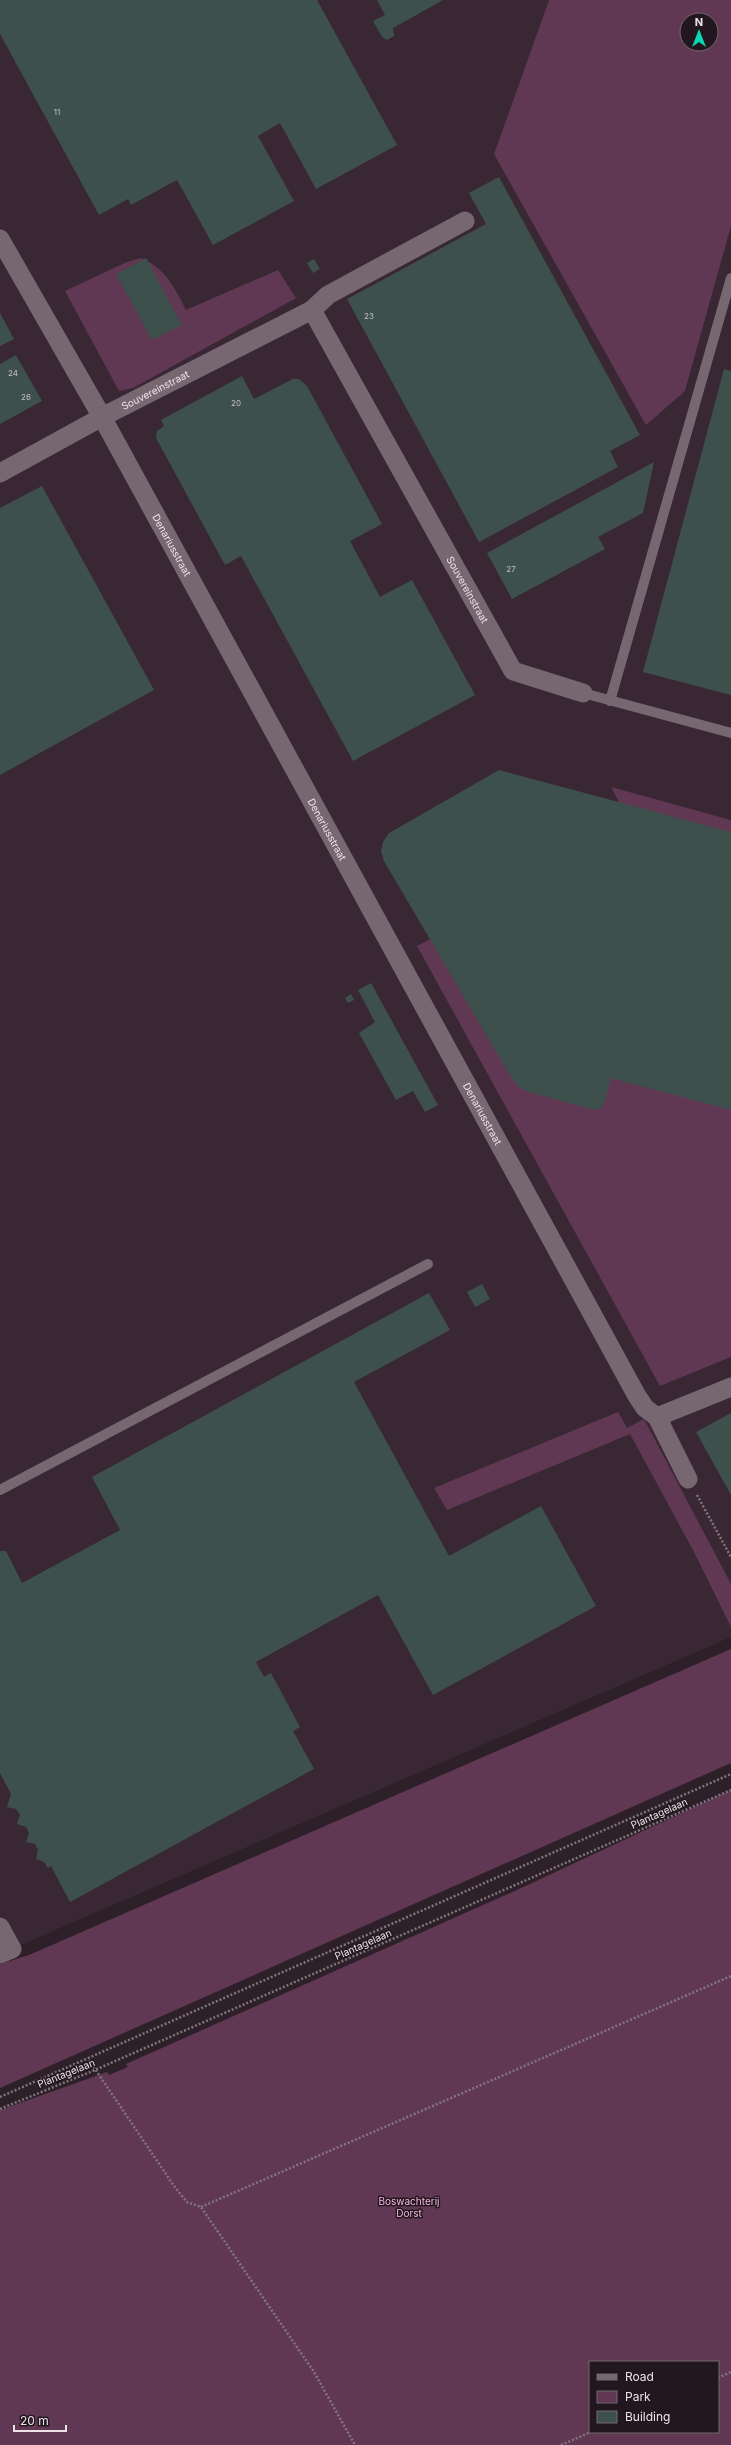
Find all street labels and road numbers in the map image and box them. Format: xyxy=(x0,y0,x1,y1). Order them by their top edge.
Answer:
street label: Souvereinstraat xyxy=(119,367,192,412)
street label: Denariusstraat xyxy=(150,512,194,579)
street label: Souvereinstraat xyxy=(444,554,491,626)
street label: Denariusstraat xyxy=(305,796,349,863)
street label: Denariusstraat xyxy=(461,1080,505,1147)
street label: Plantagelaan xyxy=(629,1795,689,1831)
street label: Plantagelaan xyxy=(333,1926,393,1962)
street label: Plantagelaan xyxy=(36,2056,97,2090)

